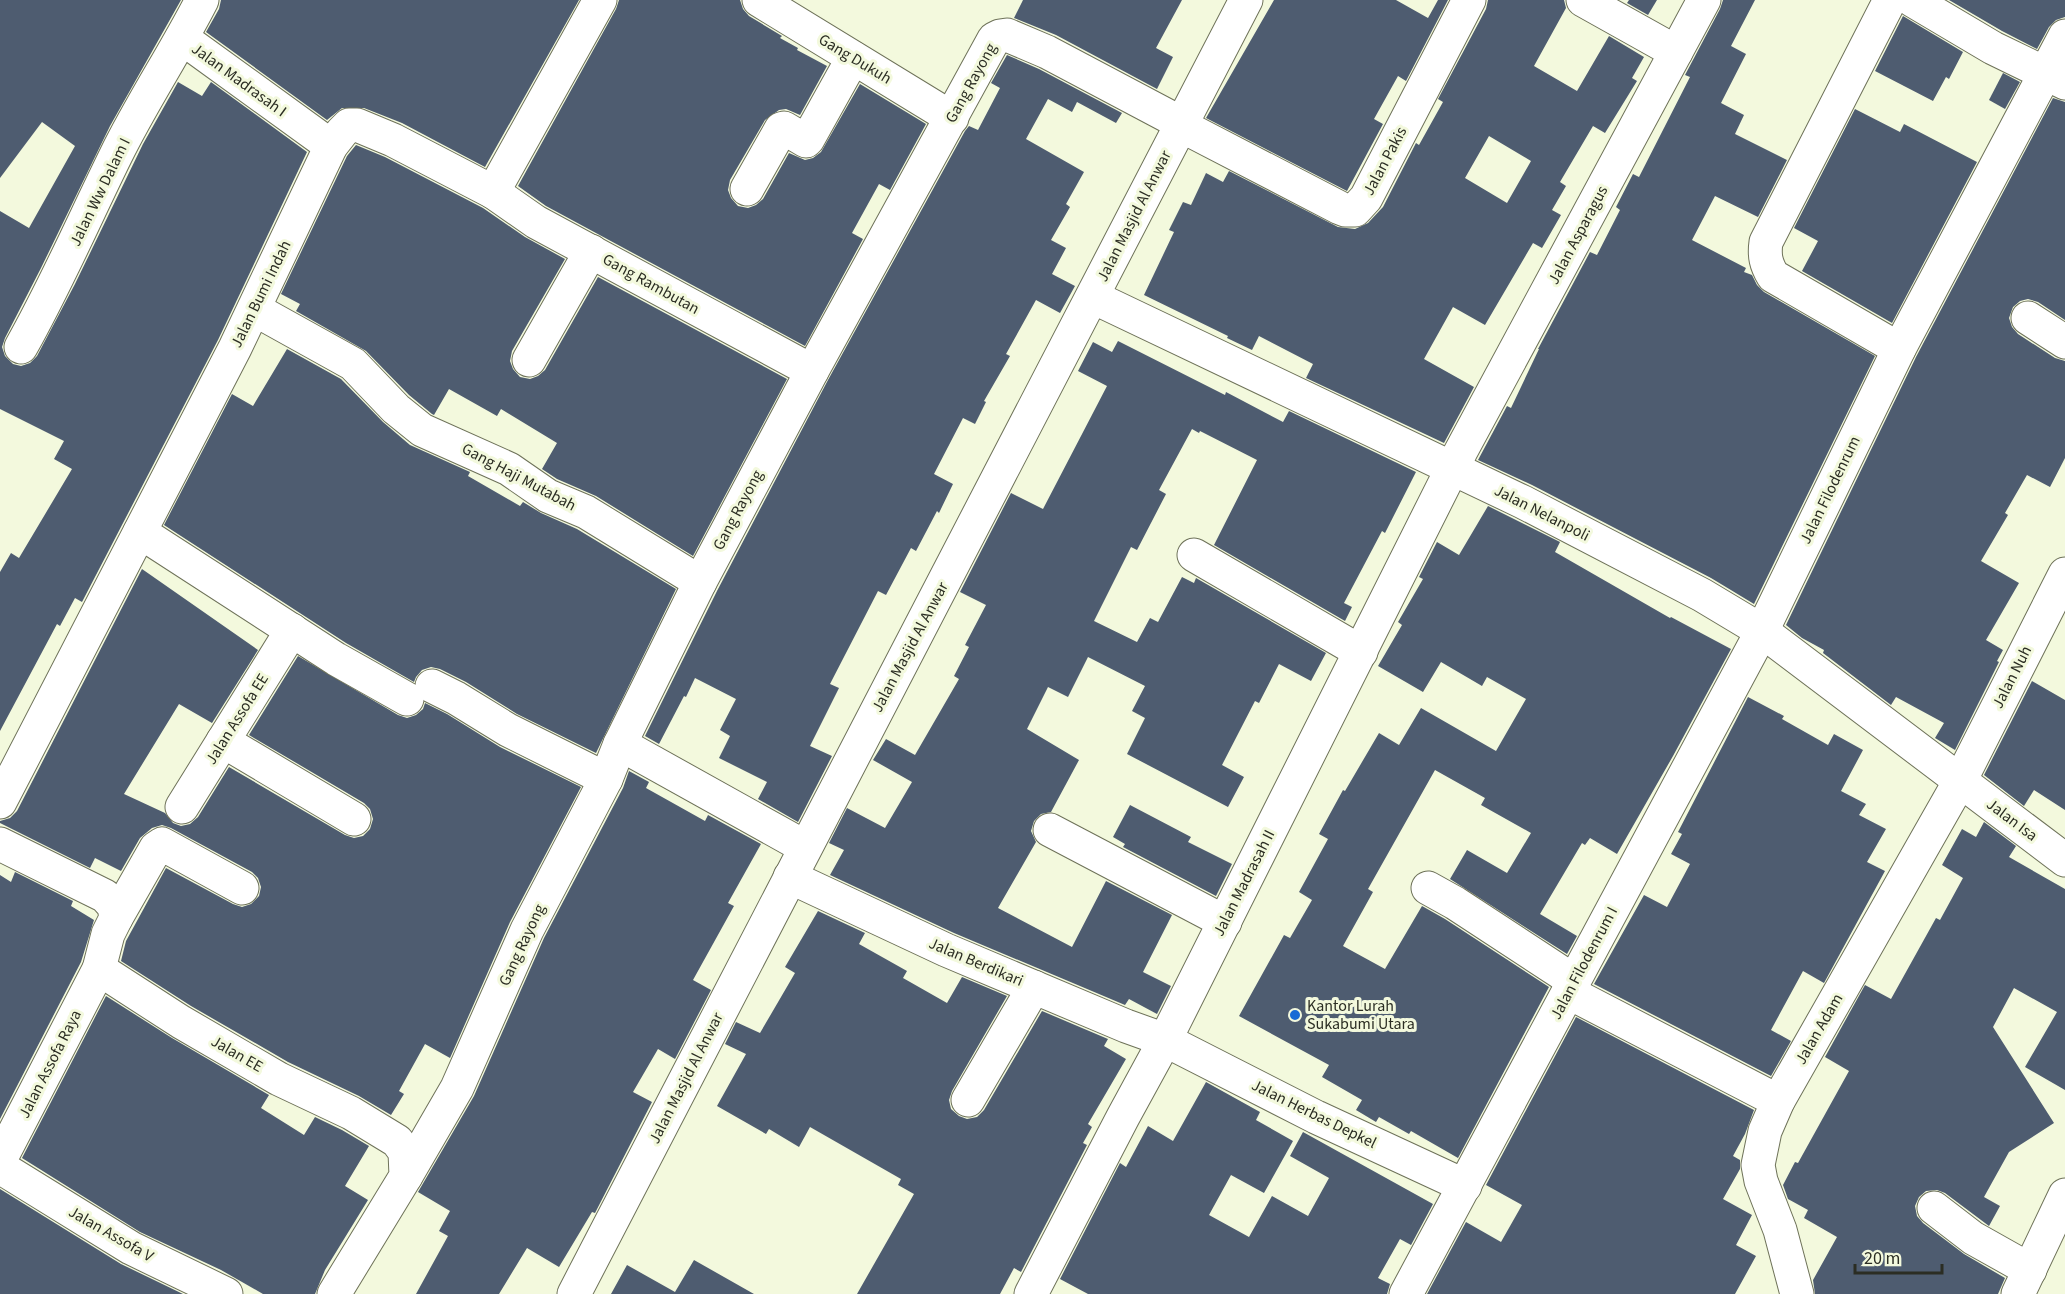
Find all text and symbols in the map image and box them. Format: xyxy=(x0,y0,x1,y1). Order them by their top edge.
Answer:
street label: Gang Dukuh xyxy=(814,29,896,89)
street label: Jalan Madrasah I xyxy=(187,38,291,122)
street label: Gang Rayong xyxy=(940,39,1002,127)
street label: Jalan Pakis xyxy=(1358,123,1412,199)
street label: Jalan Ww Dalam I xyxy=(64,134,136,250)
street label: Jalan Masjid Al Anwar xyxy=(1091,146,1177,285)
street label: Jalan Asparagus xyxy=(1543,181,1613,288)
street label: Jalan Bumi Indah xyxy=(225,237,297,351)
street label: Gang Rambutan xyxy=(599,248,703,320)
street label: Jalan Filodenrum xyxy=(1794,432,1866,548)
street label: Gang Haji Mutabah xyxy=(458,438,580,516)
street label: Gang Rayong xyxy=(708,466,768,554)
street label: Jalan Nelanpoli xyxy=(1490,479,1594,547)
street label: Jalan Masjid Al Anwar xyxy=(866,578,954,716)
street label: Jalan Nuh xyxy=(1987,642,2037,712)
street label: Jalan Assofa EE xyxy=(200,669,274,769)
street label: Jalan Isa xyxy=(1982,794,2042,846)
street label: Jalan Madrasah II xyxy=(1208,826,1280,940)
street label: Gang Rayong xyxy=(493,900,551,990)
street label: Jalan Filodenrum I xyxy=(1545,903,1623,1023)
street label: Jalan Berdikari xyxy=(925,932,1027,992)
street label: Jalan Adam xyxy=(1790,989,1848,1069)
place label: Kantor Lurah Sukabumi Utara xyxy=(1307,995,1415,1035)
street label: Jalan Assofa Raya xyxy=(13,1006,87,1122)
street label: Jalan Masjid Al Anwar xyxy=(643,1008,729,1147)
marker: Kantor Lurah Sukabumi Utara xyxy=(1288,1008,1302,1022)
street label: Jalan EE xyxy=(207,1030,267,1078)
street label: Jalan Herbas Depkel xyxy=(1248,1074,1380,1154)
street label: Jalan Assofa V xyxy=(64,1201,158,1268)
scale bar xyxy=(1855,1237,1942,1275)
text: 20 m xyxy=(1864,1246,1900,1271)

